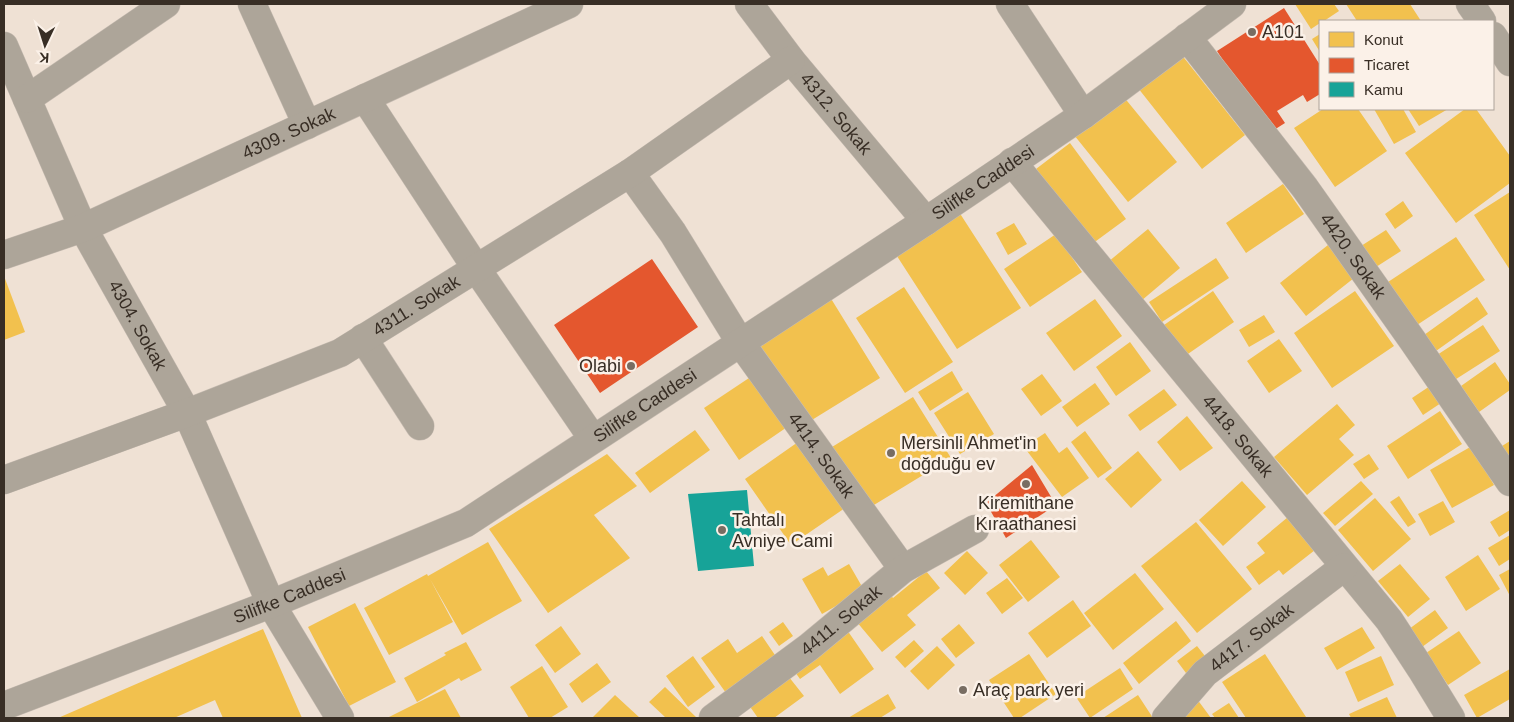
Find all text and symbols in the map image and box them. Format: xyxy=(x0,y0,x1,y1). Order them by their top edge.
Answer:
north arrow xyxy=(20,20,70,70)
legend xyxy=(1319,20,1494,110)
place label: A101 xyxy=(1262,22,1304,42)
marker: A101 xyxy=(1246,26,1258,38)
text: Konut xyxy=(1364,31,1404,48)
text: K xyxy=(38,50,50,66)
text: Ticaret xyxy=(1364,56,1410,73)
street label: 4312. Sokak xyxy=(796,69,876,159)
text: Kamu xyxy=(1364,81,1403,98)
street label: 4309. Sokak xyxy=(239,103,339,163)
street label: Silifke Caddesi xyxy=(928,141,1038,224)
street label: 4420. Sokak xyxy=(1316,209,1391,304)
street label: 4311. Sokak xyxy=(369,271,464,340)
street label: 4304. Sokak xyxy=(104,277,171,375)
place label: Olabi xyxy=(579,356,621,376)
marker: Olabi xyxy=(625,360,637,372)
street label: Silifke Caddesi xyxy=(590,364,700,447)
street label: 4418. Sokak xyxy=(1198,391,1278,482)
street label: 4414. Sokak xyxy=(784,409,859,502)
place label: Mersinli Ahmet'in doğduğu ev xyxy=(901,433,1036,474)
marker: Mersinli Ahmet'in doğduğu ev xyxy=(885,447,897,459)
marker: Kiremithane Kıraathanesi xyxy=(1020,478,1032,490)
place label: Kiremithane Kıraathanesi xyxy=(975,493,1077,534)
place label: Tahtalı Avniye Cami xyxy=(732,510,833,551)
marker: Tahtalı Avniye Cami xyxy=(716,524,728,536)
street label: Silifke Caddesi xyxy=(231,564,348,627)
street label: 4411. Sokak xyxy=(797,581,886,660)
street label: 4417. Sokak xyxy=(1206,599,1298,676)
place label: Araç park yeri xyxy=(973,680,1084,700)
marker: Araç park yeri xyxy=(957,684,969,696)

